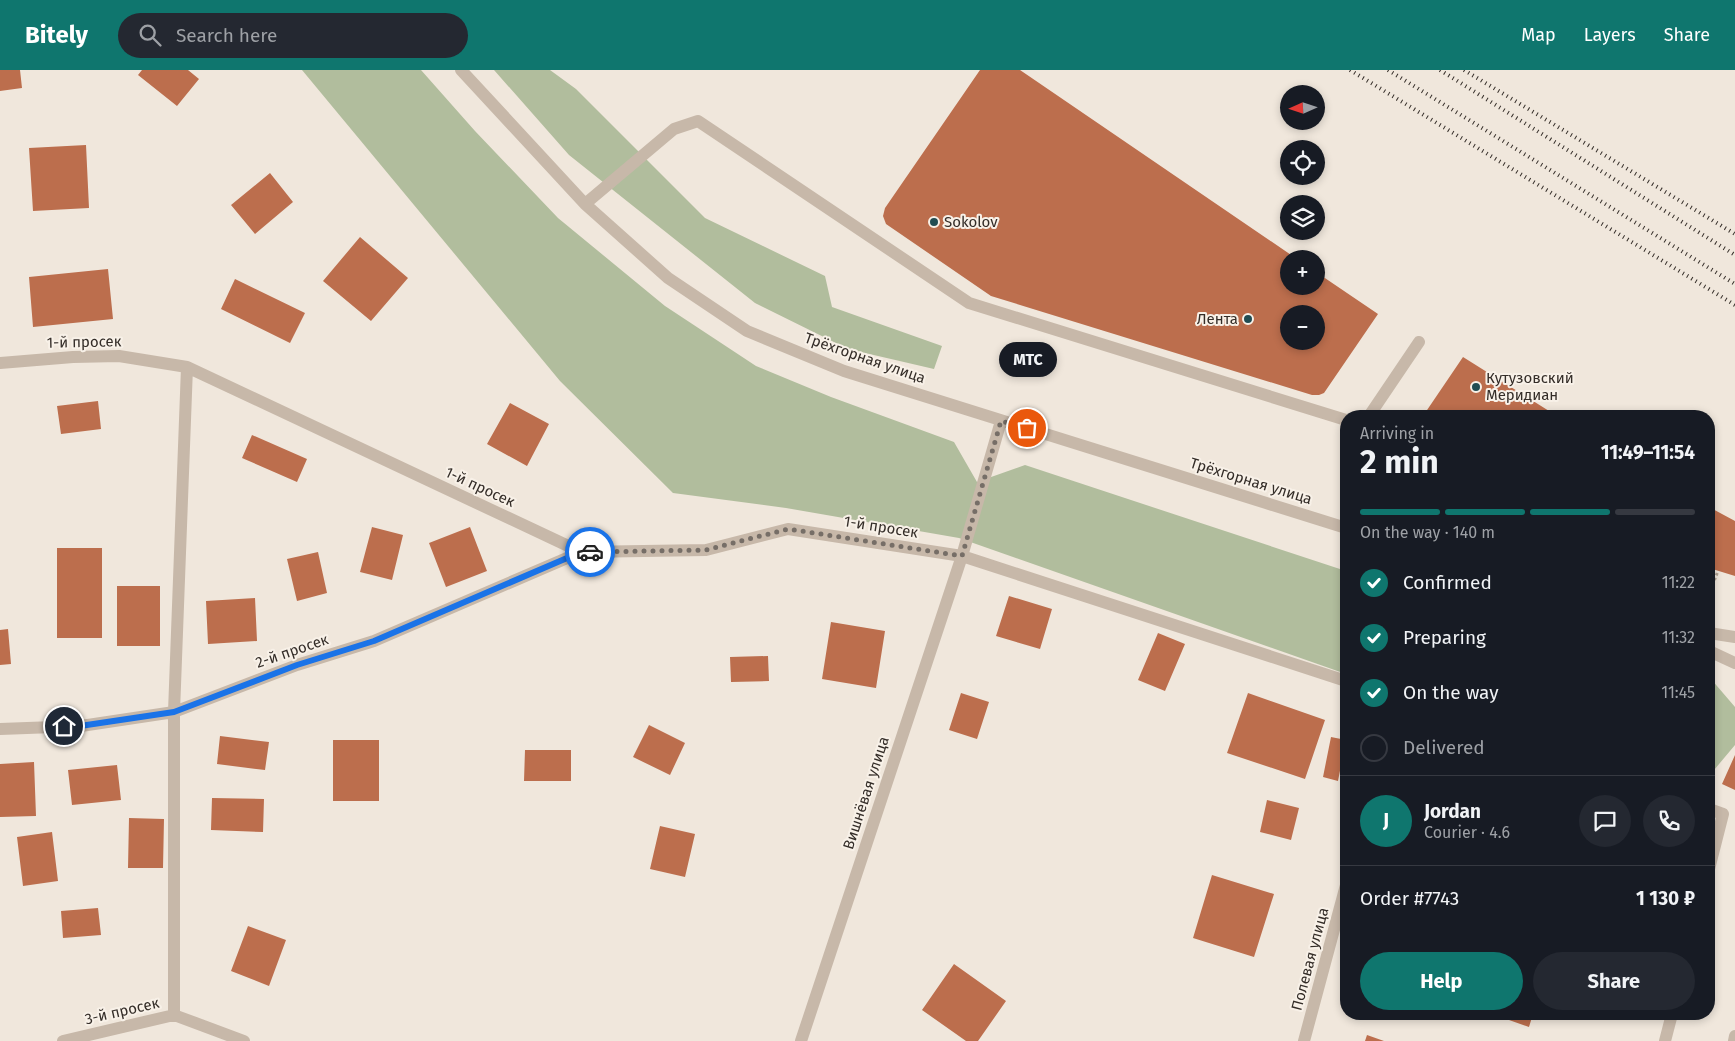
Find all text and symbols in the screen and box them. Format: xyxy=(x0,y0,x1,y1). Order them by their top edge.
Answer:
search box xyxy=(118,13,468,58)
text: Bitely xyxy=(25,21,88,49)
icon: search xyxy=(136,21,164,49)
text: Search here xyxy=(176,24,277,47)
text: Map xyxy=(1521,24,1556,46)
text: Layers xyxy=(1584,24,1636,46)
text: Share xyxy=(1664,24,1710,46)
north arrow xyxy=(1280,85,1325,130)
map controls xyxy=(1280,85,1325,350)
button: locate xyxy=(1280,140,1325,185)
button: layers xyxy=(1280,195,1325,240)
place label: Sokolov xyxy=(944,213,998,231)
marker: Sokolov xyxy=(928,216,940,228)
button: + xyxy=(1280,250,1325,295)
button: − xyxy=(1280,305,1325,350)
place label: Лента xyxy=(1197,310,1238,328)
marker: Лента xyxy=(1242,313,1254,325)
street label: Трёхгорная улица xyxy=(802,329,928,387)
street label: 1-й просек xyxy=(46,332,122,352)
callout: МТС xyxy=(998,343,1056,378)
text: МТС xyxy=(1013,350,1043,369)
place label: Кутузовский Меридиан xyxy=(1486,369,1574,404)
marker: Кутузовский Меридиан xyxy=(1470,381,1482,393)
pin xyxy=(1006,407,1048,449)
icon: bag xyxy=(1013,414,1041,442)
text: Arriving in xyxy=(1360,424,1434,443)
text: 11:49–11:54 xyxy=(1601,441,1695,464)
text: 2 min xyxy=(1360,443,1439,481)
street label: Трёхгорная улица xyxy=(1188,454,1314,508)
street label: 1-й просек xyxy=(442,463,518,511)
street label: 1-й просек xyxy=(843,512,920,542)
text: On the way · 140 m xyxy=(1360,523,1495,542)
courier xyxy=(565,527,615,577)
icon: car xyxy=(576,538,604,566)
icon: check xyxy=(1360,569,1388,597)
text: Confirmed xyxy=(1403,571,1492,594)
text: 11:22 xyxy=(1662,573,1695,592)
icon: check xyxy=(1360,624,1388,652)
text: Preparing xyxy=(1403,626,1486,649)
text: 11:32 xyxy=(1662,628,1695,647)
street label: 2-й просек xyxy=(253,630,331,672)
icon: check xyxy=(1360,679,1388,707)
text: On the way xyxy=(1403,681,1499,704)
text: 11:45 xyxy=(1661,683,1695,702)
pin xyxy=(43,705,85,747)
icon: home xyxy=(50,712,78,740)
street label: Вишнёвая улица xyxy=(839,734,893,852)
text: Delivered xyxy=(1403,736,1485,759)
button: chat xyxy=(1579,795,1631,847)
button: phone xyxy=(1643,795,1695,847)
text: Jordan xyxy=(1424,800,1481,823)
text: J xyxy=(1383,809,1389,832)
text: Courier · 4.6 xyxy=(1424,823,1510,842)
text: Order #7743 xyxy=(1360,887,1459,910)
text: 1 130 ₽ xyxy=(1636,887,1695,910)
street label: Полевая улица xyxy=(1288,905,1332,1013)
button: Help xyxy=(1360,952,1523,1010)
button: Share xyxy=(1533,952,1695,1010)
street label: 3-й просек xyxy=(83,994,161,1028)

